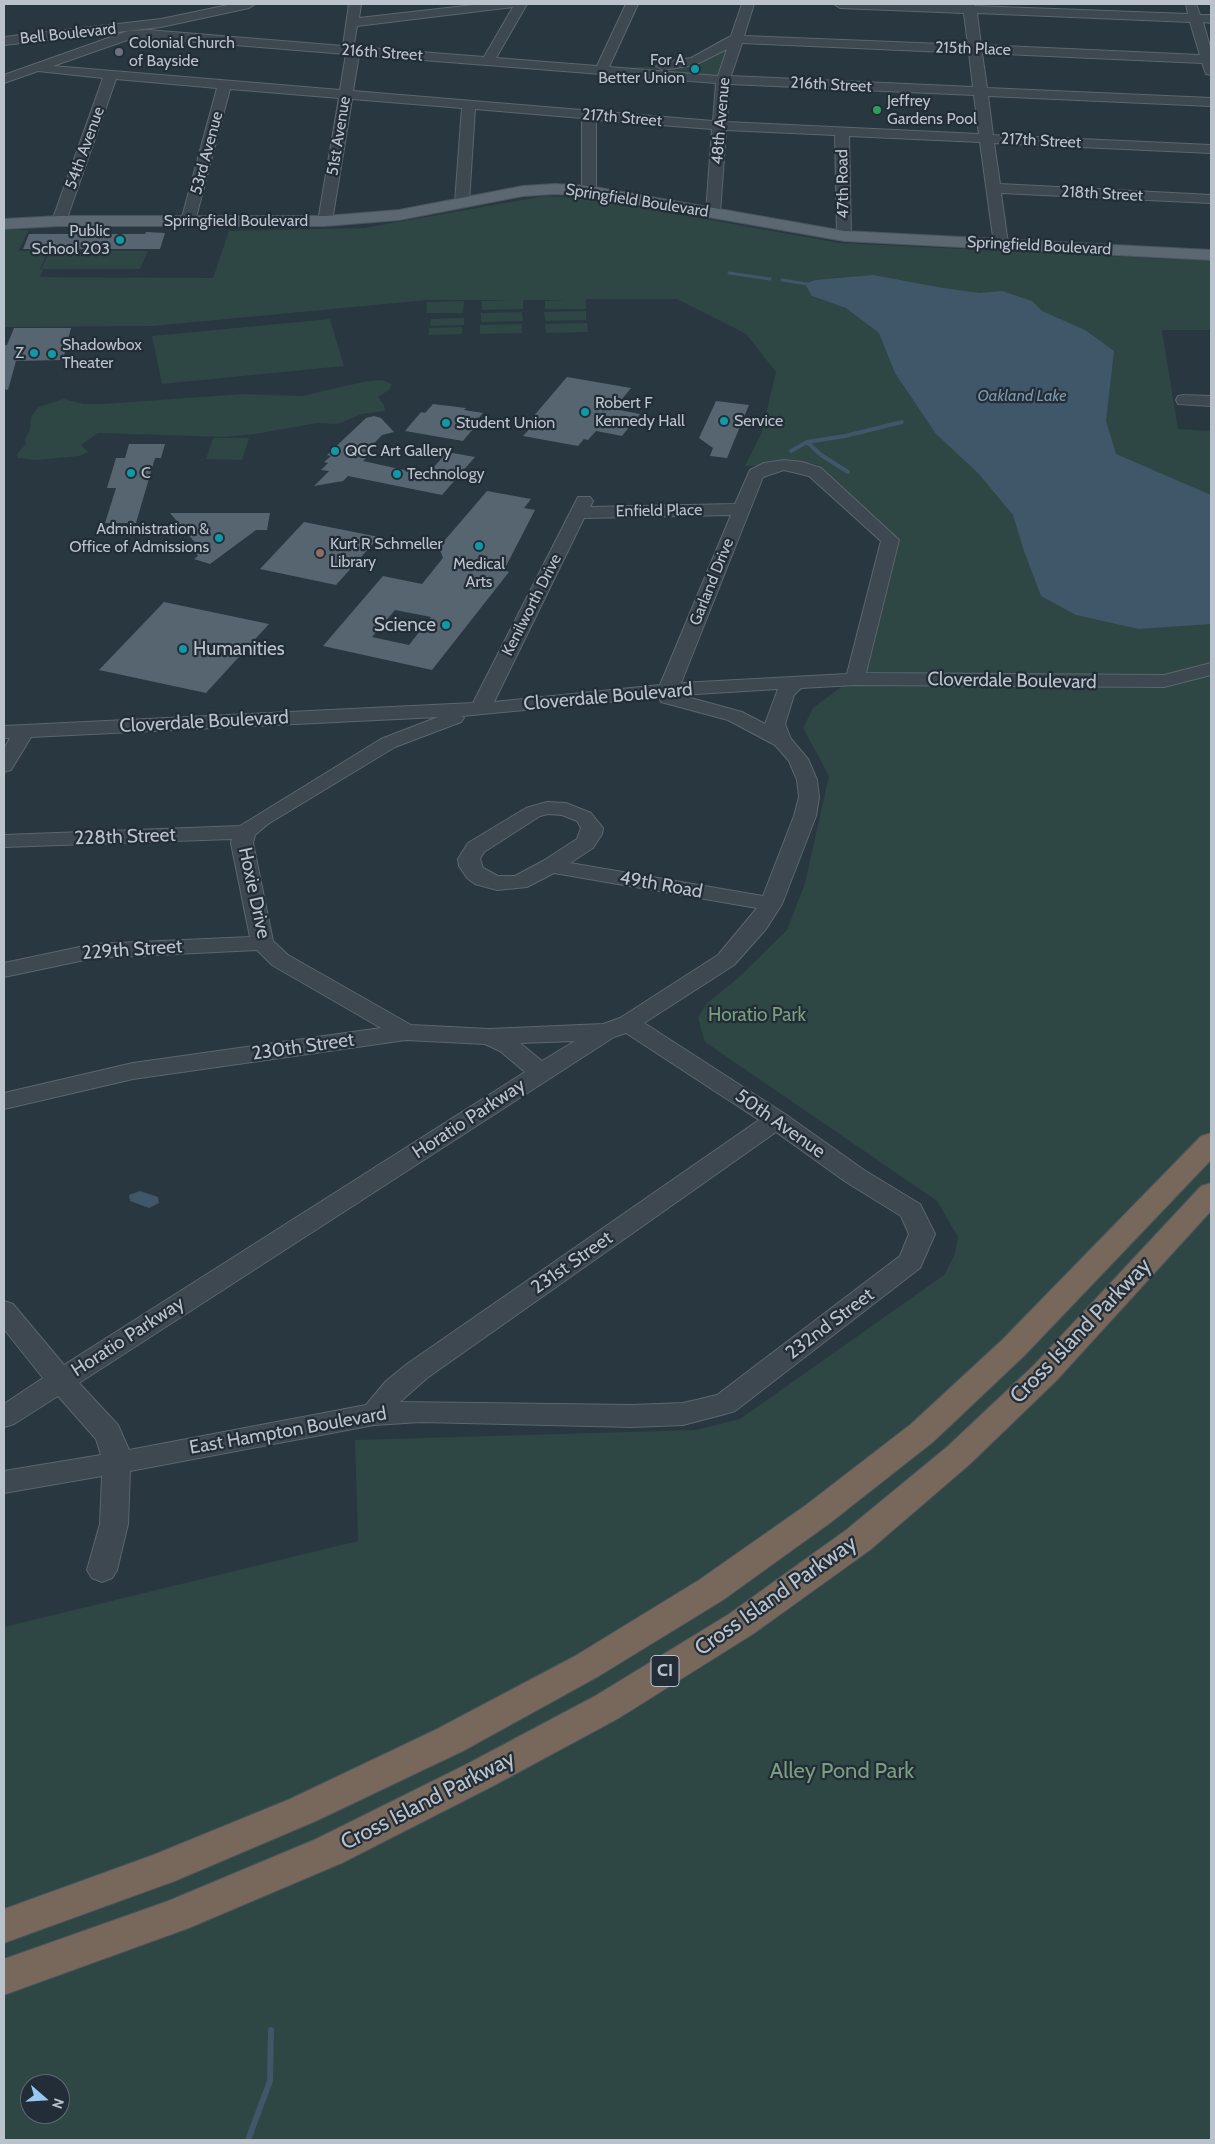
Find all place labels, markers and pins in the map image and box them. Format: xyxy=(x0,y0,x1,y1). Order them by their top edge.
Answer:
place label: Colonial Church of Bayside xyxy=(129,33,235,71)
marker: Colonial Church of Bayside xyxy=(113,46,125,58)
place label: For A Better Union xyxy=(598,50,685,88)
marker: For A Better Union xyxy=(689,63,701,75)
place label: Jeffrey Gardens Pool xyxy=(887,91,977,129)
marker: Jeffrey Gardens Pool xyxy=(871,104,883,116)
place label: Public School 203 xyxy=(32,221,110,259)
marker: Public School 203 xyxy=(114,234,126,246)
place label: Shadowbox Theater xyxy=(62,335,142,373)
place label: Z xyxy=(15,343,24,363)
marker: Z xyxy=(28,347,40,359)
marker: Shadowbox Theater xyxy=(46,348,58,360)
place label: Robert F Kennedy Hall xyxy=(595,393,685,431)
marker: Robert F Kennedy Hall xyxy=(579,406,591,418)
place label: Service xyxy=(734,411,783,431)
place label: Student Union xyxy=(456,413,555,433)
marker: Service xyxy=(718,415,730,427)
marker: Student Union xyxy=(440,417,452,429)
place label: QCC Art Gallery xyxy=(345,441,452,461)
marker: QCC Art Gallery xyxy=(329,445,341,457)
place label: C xyxy=(141,463,151,483)
place label: Technology xyxy=(407,464,485,484)
marker: C xyxy=(125,467,137,479)
marker: Technology xyxy=(391,468,403,480)
place label: Administration & Office of Admissions xyxy=(69,519,209,557)
marker: Administration & Office of Admissions xyxy=(213,532,225,544)
place label: Kurt R Schmeller Library xyxy=(330,534,443,572)
marker: Medical Arts xyxy=(473,540,485,552)
marker: Kurt R Schmeller Library xyxy=(314,547,326,559)
place label: Medical Arts xyxy=(453,554,505,592)
place label: Science xyxy=(374,614,436,636)
marker: Science xyxy=(440,619,452,631)
place label: Humanities xyxy=(193,638,285,660)
marker: Humanities xyxy=(177,643,189,655)

